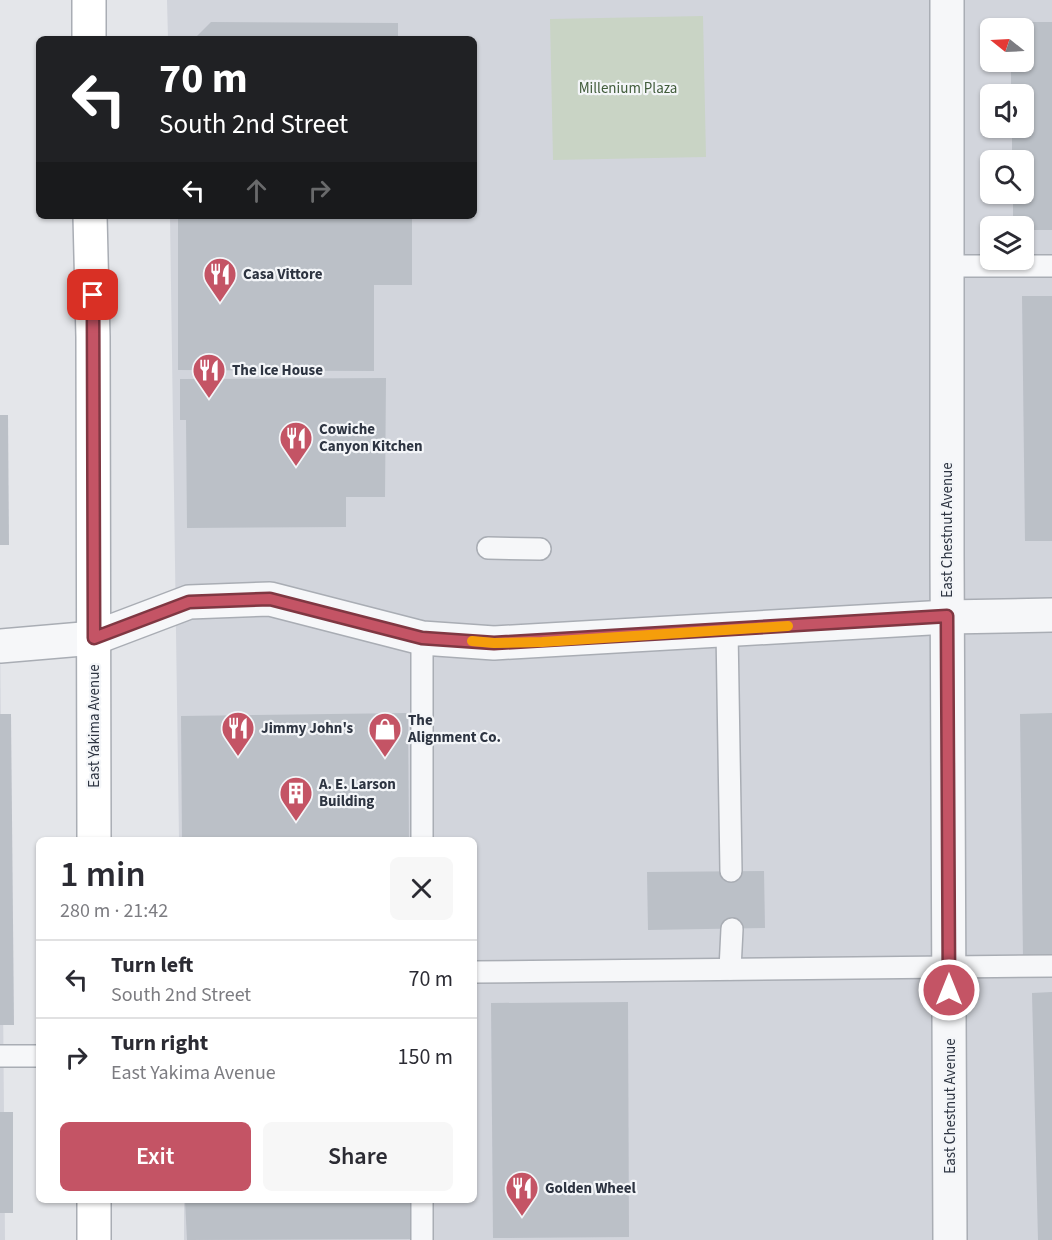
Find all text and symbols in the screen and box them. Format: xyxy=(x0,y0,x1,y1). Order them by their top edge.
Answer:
north arrow xyxy=(980,18,1034,72)
map controls xyxy=(980,18,1034,270)
text: 70 m xyxy=(159,49,248,109)
icon: left xyxy=(60,60,138,138)
park label: Millenium Plaza xyxy=(579,78,677,99)
button: sound xyxy=(980,84,1034,138)
text: South 2nd Street xyxy=(159,105,348,144)
button: search xyxy=(980,150,1034,204)
icon: left xyxy=(177,174,210,207)
icon: ahead xyxy=(240,174,273,207)
icon: right xyxy=(303,174,336,207)
button: layers xyxy=(980,216,1034,270)
restaurant icon: Casa Vittore xyxy=(202,256,238,303)
place label: Casa Vittore xyxy=(243,264,323,285)
pin xyxy=(67,269,118,320)
icon: arrive xyxy=(76,278,109,311)
restaurant icon: The Ice House xyxy=(191,352,227,399)
place label: The Ice House xyxy=(232,360,323,381)
place label: Cowiche Canyon Kitchen xyxy=(319,419,423,457)
restaurant icon: Cowiche Canyon Kitchen xyxy=(278,420,314,467)
street label: East Chestnut Avenue xyxy=(937,462,958,598)
street label: East Yakima Avenue xyxy=(84,664,105,788)
restaurant icon: Jimmy John's xyxy=(220,710,256,757)
place label: The Alignment Co. xyxy=(407,710,501,748)
shop icon: The Alignment Co. xyxy=(367,711,403,758)
place label: Jimmy John's xyxy=(261,718,354,739)
place label: A. E. Larson Building xyxy=(318,774,396,812)
building icon: A. E. Larson Building xyxy=(278,775,314,822)
text: 1 min xyxy=(60,849,146,900)
button: close xyxy=(390,857,453,920)
text: 280 m · 21:42 xyxy=(60,897,168,925)
text: Turn left xyxy=(111,949,193,981)
position arrow xyxy=(917,958,981,1022)
icon: left xyxy=(60,963,93,996)
text: 70 m xyxy=(408,963,453,995)
text: South 2nd Street xyxy=(111,981,251,1009)
text: Turn right xyxy=(111,1027,208,1059)
street label: East Chestnut Avenue xyxy=(940,1038,961,1174)
icon: right xyxy=(60,1041,93,1074)
text: 150 m xyxy=(398,1041,453,1073)
text: East Yakima Avenue xyxy=(111,1059,276,1087)
button: Exit xyxy=(60,1122,251,1191)
button: Share xyxy=(263,1122,453,1191)
restaurant icon: Golden Wheel xyxy=(504,1170,540,1217)
place label: Golden Wheel xyxy=(545,1178,636,1199)

